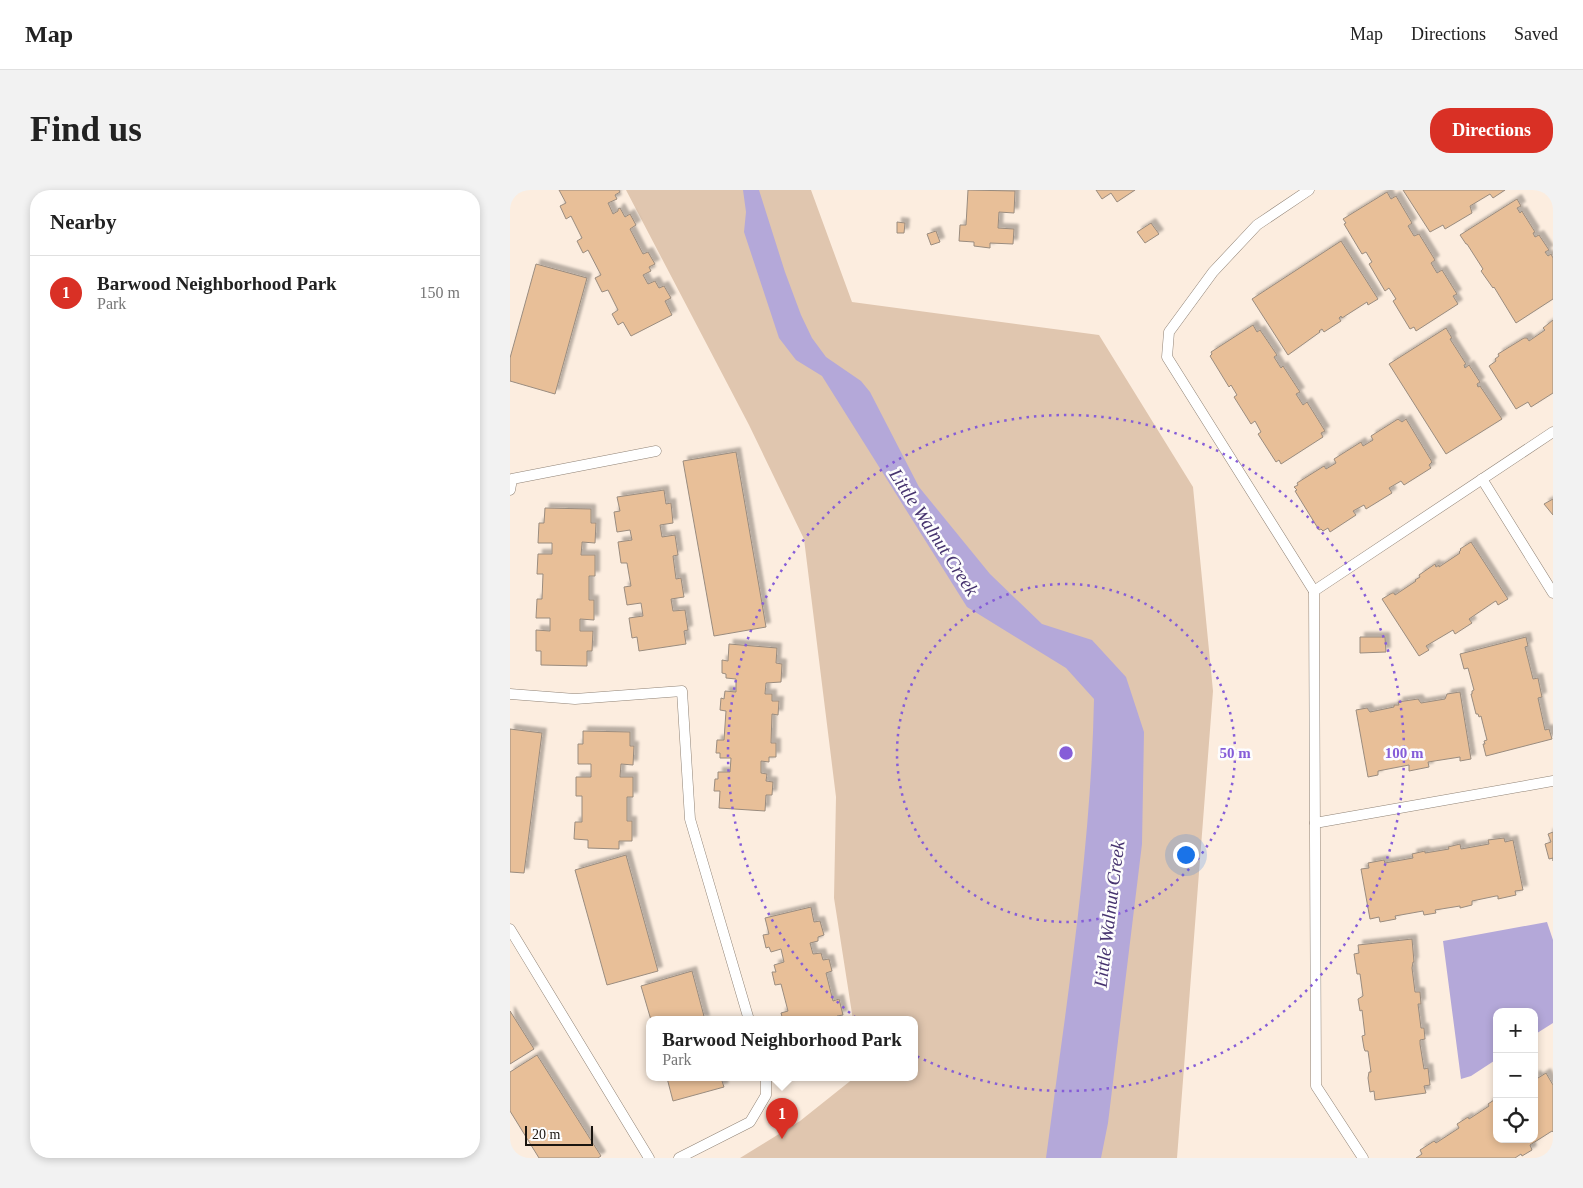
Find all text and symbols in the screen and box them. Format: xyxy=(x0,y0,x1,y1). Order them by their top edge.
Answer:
text: Map xyxy=(25,21,73,47)
text: Map xyxy=(1350,24,1383,44)
text: Directions xyxy=(1411,24,1486,44)
text: Saved xyxy=(1514,24,1558,44)
button: Directions xyxy=(1430,108,1553,153)
text: Find us xyxy=(30,110,142,149)
text: Nearby xyxy=(50,210,117,234)
text: Barwood Neighborhood Park xyxy=(97,273,337,294)
text: 1 xyxy=(62,284,70,301)
text: 150 m xyxy=(420,284,460,301)
text: Park xyxy=(97,295,126,312)
water label: Little Walnut Creek xyxy=(885,464,983,600)
centre of rings xyxy=(1057,744,1075,762)
text: 50 m xyxy=(1219,745,1251,761)
text: 100 m xyxy=(1385,745,1424,761)
water label: Little Walnut Creek xyxy=(1089,839,1128,989)
your location xyxy=(1173,842,1199,868)
map controls xyxy=(1493,1008,1538,1143)
button: + xyxy=(1493,1008,1538,1053)
popup xyxy=(646,1016,918,1081)
text: Barwood Neighborhood Park xyxy=(662,1029,902,1050)
text: Park xyxy=(662,1051,692,1068)
button: − xyxy=(1493,1053,1538,1098)
pin: 1 xyxy=(766,1098,798,1139)
button: locate xyxy=(1493,1098,1538,1143)
scale bar xyxy=(525,1123,592,1146)
text: 20 m xyxy=(532,1127,560,1142)

